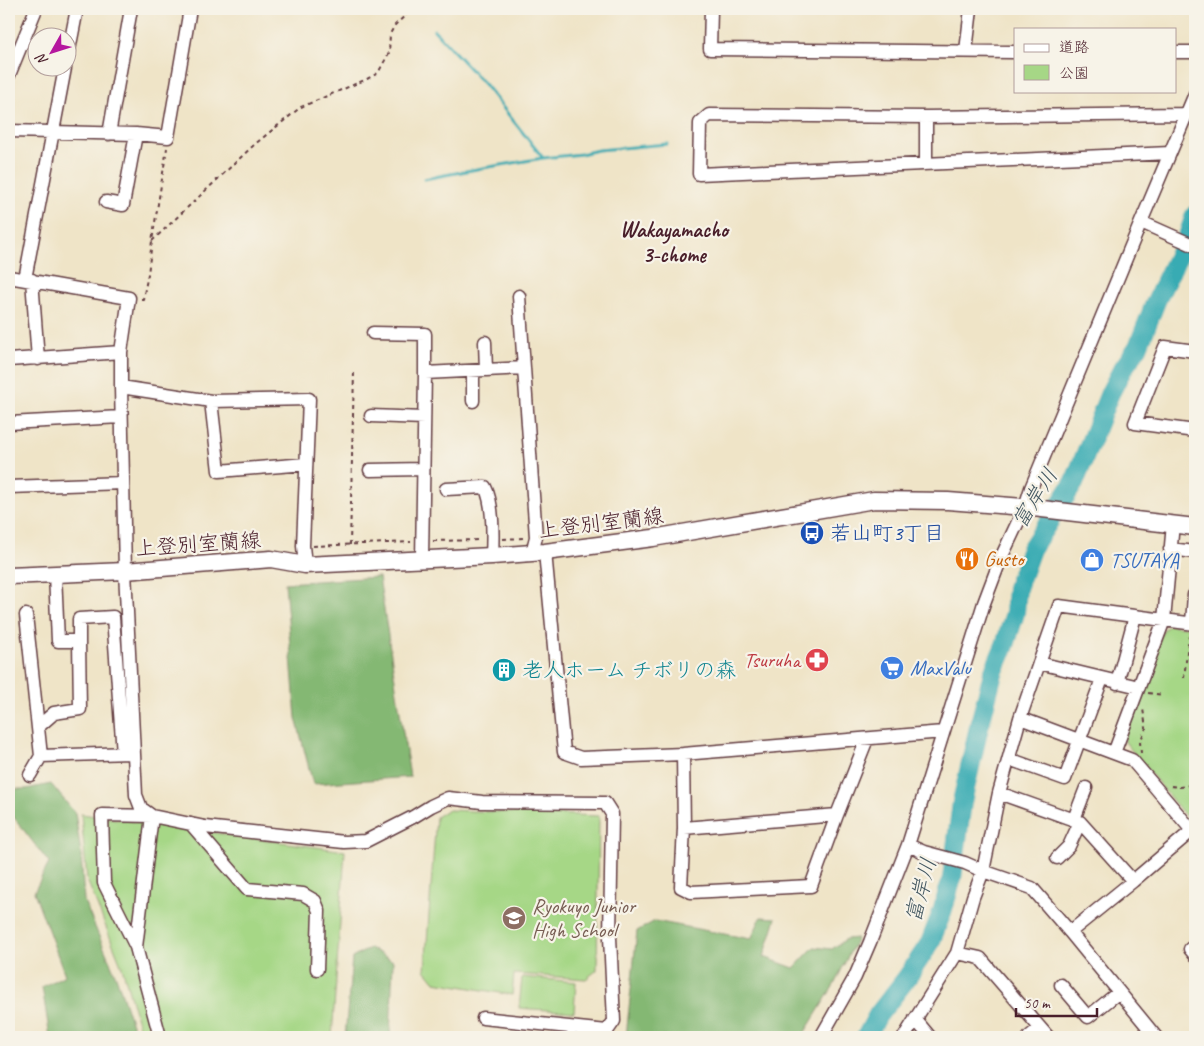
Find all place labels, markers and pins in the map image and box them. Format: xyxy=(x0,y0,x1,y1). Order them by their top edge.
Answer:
bus stop icon: 若山町3丁目 xyxy=(799,520,825,546)
place label: 若山町3丁目 xyxy=(830,520,944,546)
restaurant icon: Gusto xyxy=(954,546,980,572)
place label: Gusto xyxy=(984,546,1026,572)
shop icon: TSUTAYA xyxy=(1079,547,1105,573)
place label: TSUTAYA xyxy=(1110,547,1180,573)
place label: Tsuruha xyxy=(744,647,802,673)
pharmacy icon: Tsuruha xyxy=(804,647,830,673)
supermarket icon: MaxValu xyxy=(879,655,905,681)
place label: MaxValu xyxy=(910,655,972,681)
building icon: 老人ホーム チボリの森 xyxy=(491,657,517,683)
place label: 老人ホーム チボリの森 xyxy=(522,657,736,683)
place label: Ryokuyo Junior High School xyxy=(532,893,637,943)
school or university icon: Ryokuyo Junior High School xyxy=(501,905,527,931)

